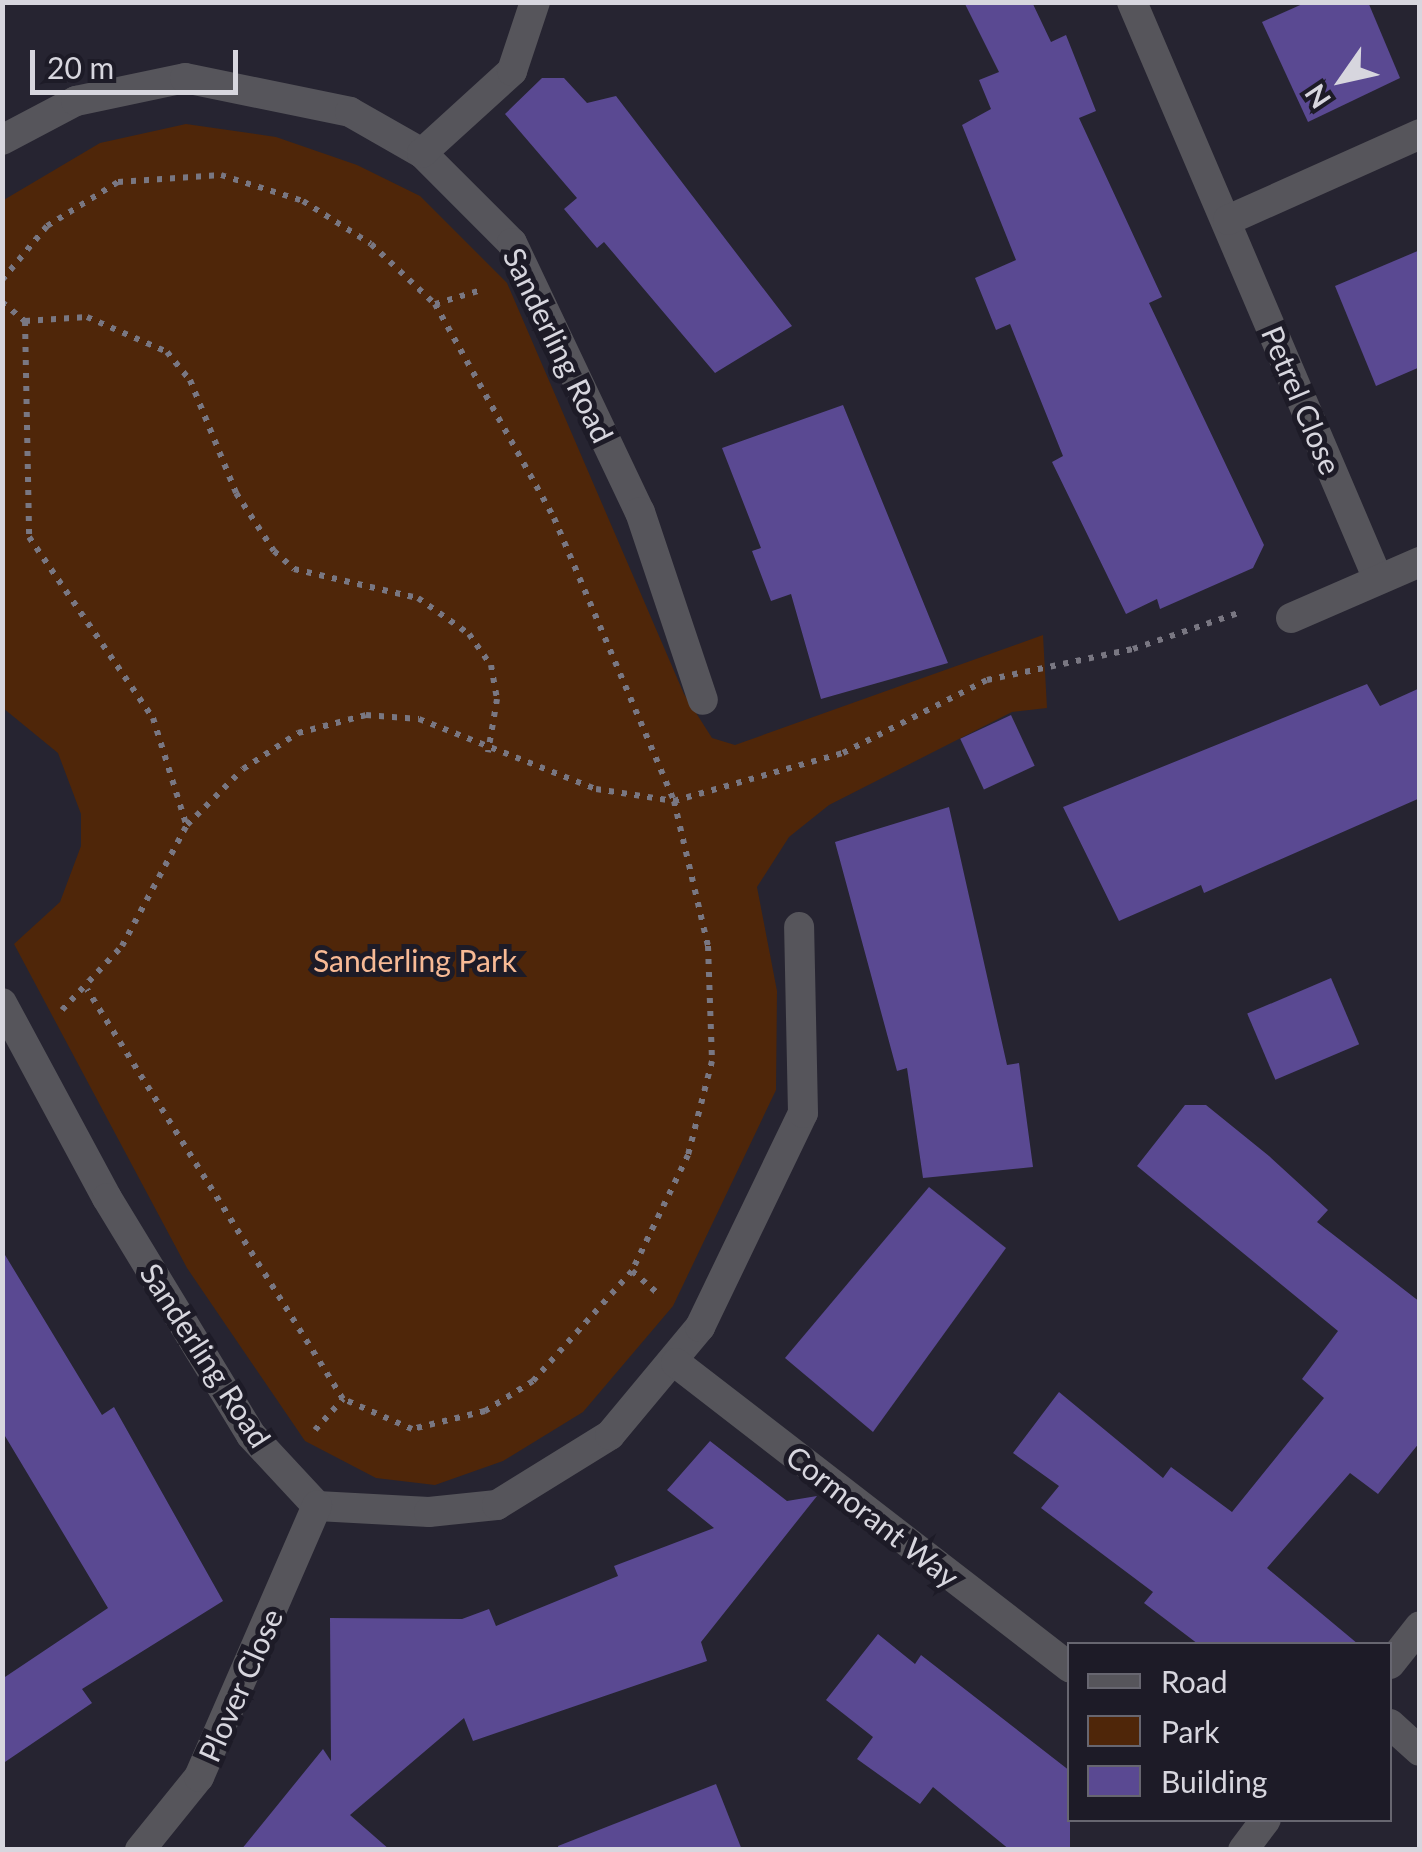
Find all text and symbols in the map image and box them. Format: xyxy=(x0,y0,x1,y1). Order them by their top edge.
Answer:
scale bar xyxy=(35,30,242,92)
north arrow xyxy=(1292,30,1392,130)
text: 20 m xyxy=(47,49,114,85)
text: N xyxy=(1297,78,1337,115)
street label: Sanderling Road xyxy=(496,242,622,448)
street label: Petrel Close xyxy=(1255,320,1349,480)
park label: Sanderling Park xyxy=(313,942,517,978)
street label: Sanderling Road xyxy=(133,1256,279,1454)
street label: Cormorant Way xyxy=(779,1437,967,1595)
street label: Plover Close xyxy=(190,1603,290,1767)
legend xyxy=(1067,1642,1392,1822)
text: Road xyxy=(1161,1663,1228,1699)
text: Park xyxy=(1161,1713,1220,1749)
text: Building xyxy=(1161,1763,1267,1799)

